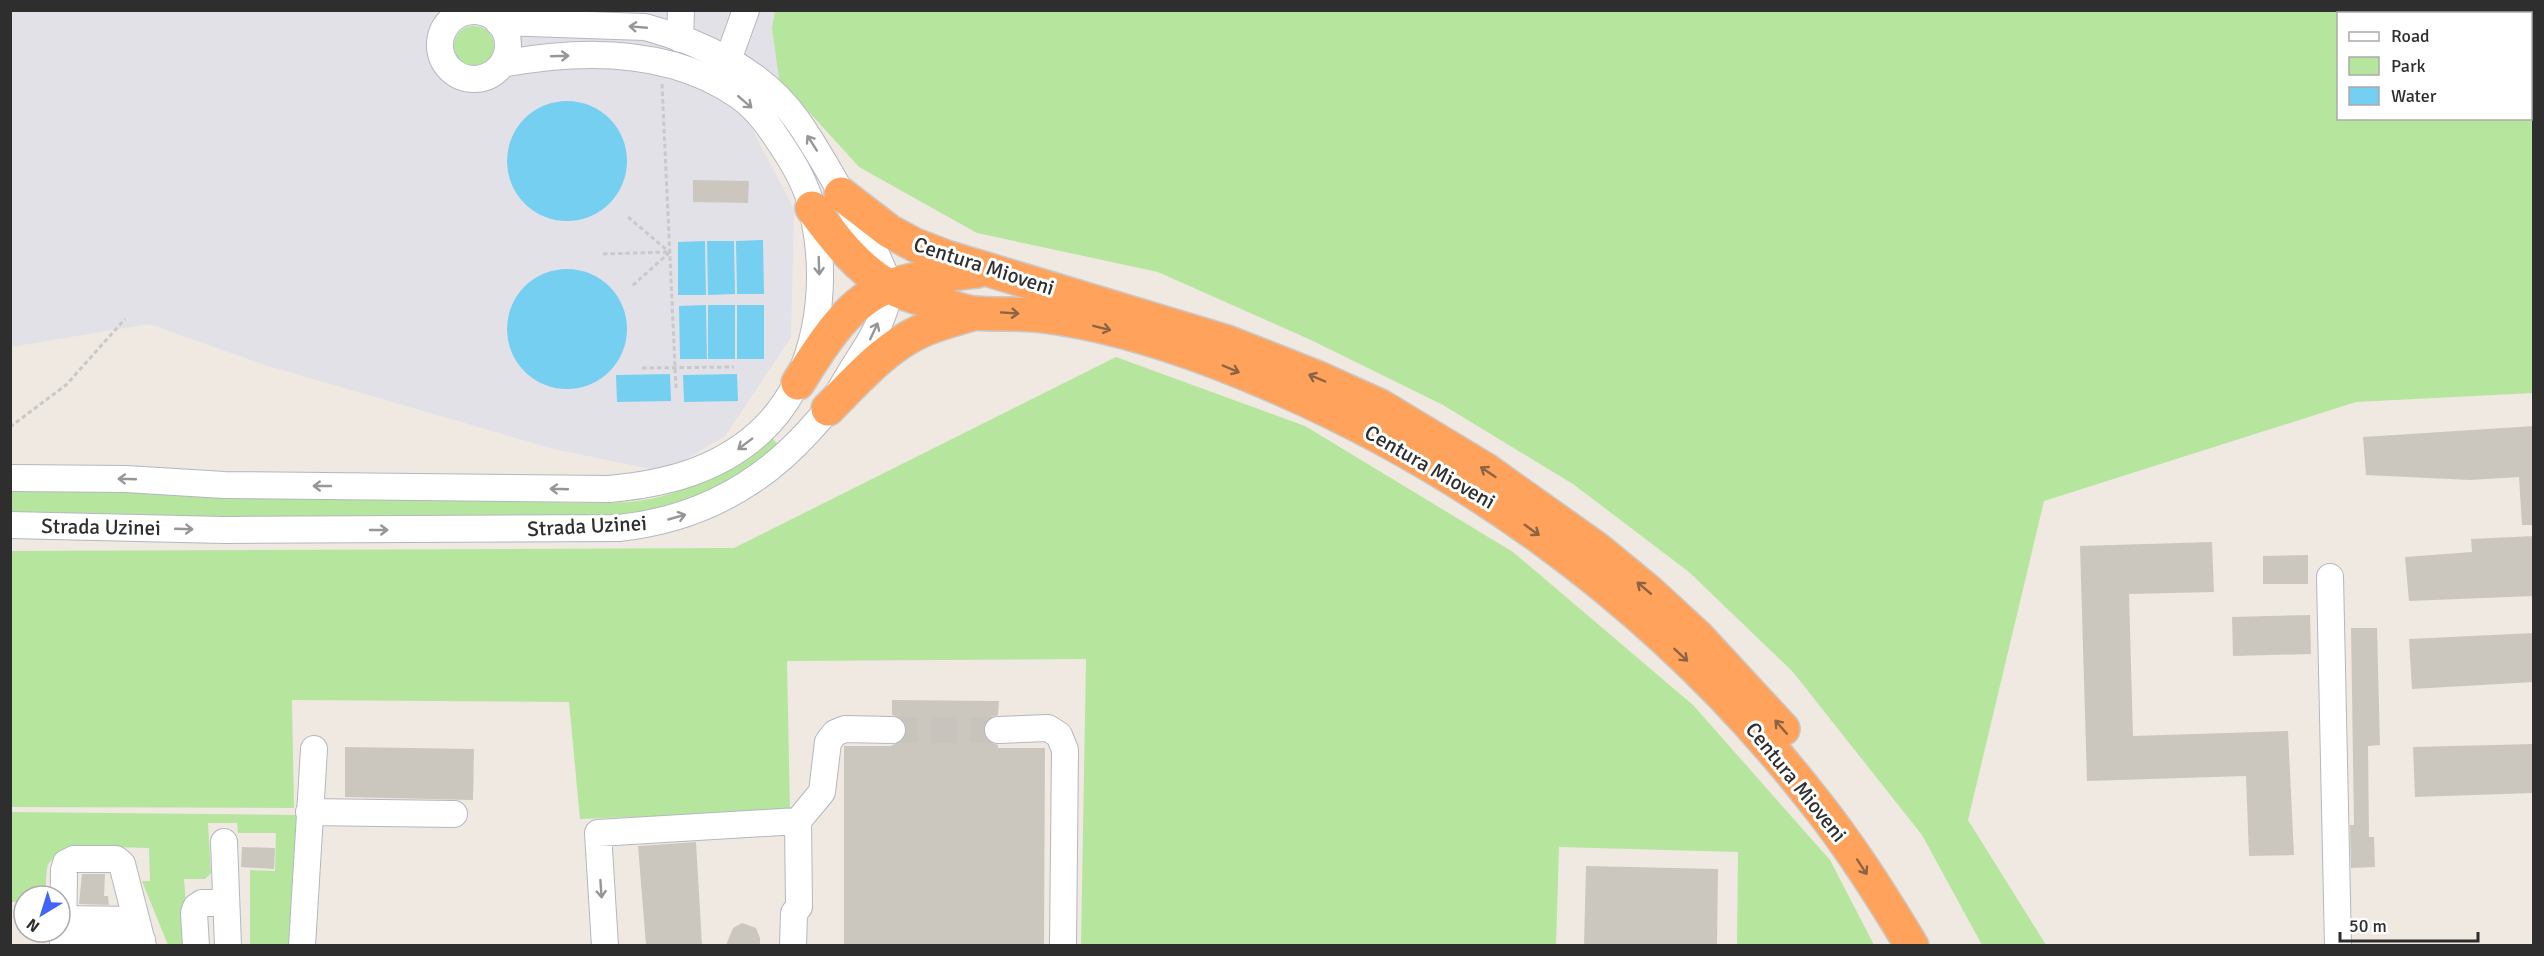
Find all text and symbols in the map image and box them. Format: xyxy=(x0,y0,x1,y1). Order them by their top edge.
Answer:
legend xyxy=(2337,12,2532,120)
one-way arrow xyxy=(629,21,649,32)
text: Road xyxy=(2391,25,2430,47)
one-way arrow xyxy=(550,50,570,61)
text: Park xyxy=(2391,55,2426,77)
text: Water xyxy=(2391,85,2437,107)
one-way arrow xyxy=(737,95,753,108)
one-way arrow xyxy=(806,135,818,152)
street label: Centura Mioveni xyxy=(910,231,1058,301)
one-way arrow xyxy=(813,255,824,275)
one-way arrow xyxy=(999,308,1019,319)
one-way arrow xyxy=(1092,322,1111,334)
one-way arrow xyxy=(869,323,881,341)
one-way arrow xyxy=(1221,364,1240,375)
one-way arrow xyxy=(1309,372,1327,383)
street label: Centura Mioveni xyxy=(1360,419,1500,515)
one-way arrow xyxy=(737,438,753,451)
one-way arrow xyxy=(1480,466,1497,478)
one-way arrow xyxy=(118,474,138,485)
one-way arrow xyxy=(313,480,333,491)
one-way arrow xyxy=(550,484,569,495)
street label: Strada Uzinei xyxy=(526,510,648,542)
one-way arrow xyxy=(668,511,687,522)
street label: Strada Uzinei xyxy=(41,513,161,541)
one-way arrow xyxy=(173,523,193,535)
one-way arrow xyxy=(368,524,388,536)
one-way arrow xyxy=(1523,524,1539,536)
one-way arrow xyxy=(1637,581,1652,595)
one-way arrow xyxy=(1674,647,1689,662)
street label: Centura Mioveni xyxy=(1740,717,1852,847)
one-way arrow xyxy=(1774,720,1788,735)
one-way arrow xyxy=(1856,858,1868,874)
one-way arrow xyxy=(596,879,607,899)
north arrow xyxy=(12,884,72,944)
scale bar xyxy=(2340,905,2478,943)
text: N xyxy=(23,914,44,936)
text: 50 m xyxy=(2349,915,2387,937)

